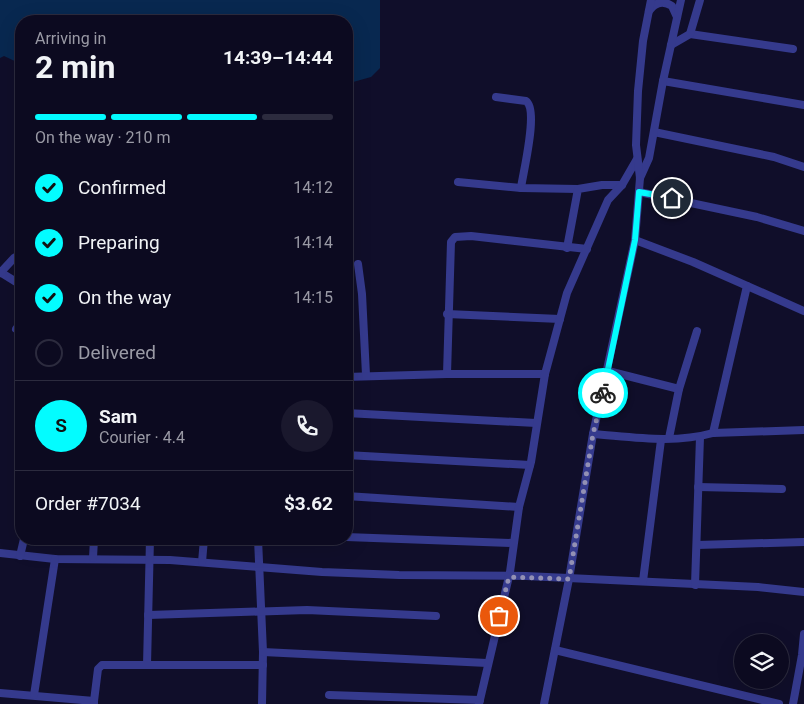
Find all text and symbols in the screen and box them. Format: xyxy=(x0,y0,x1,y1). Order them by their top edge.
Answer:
text: Arriving in xyxy=(35,29,106,48)
text: 14:39–14:44 xyxy=(223,46,333,69)
text: 2 min xyxy=(35,48,115,86)
text: On the way · 210 m xyxy=(35,128,171,147)
icon: check xyxy=(35,174,63,202)
text: Confirmed xyxy=(78,176,166,199)
pin xyxy=(651,177,693,219)
text: 14:12 xyxy=(293,178,333,197)
icon: home xyxy=(658,184,686,212)
icon: check xyxy=(35,229,63,257)
text: Preparing xyxy=(78,231,160,254)
text: 14:14 xyxy=(293,233,333,252)
icon: check xyxy=(35,284,63,312)
text: On the way xyxy=(78,286,171,309)
text: 14:15 xyxy=(293,288,333,307)
text: Delivered xyxy=(78,341,156,364)
courier xyxy=(578,368,628,418)
icon: bike xyxy=(589,379,617,407)
button: phone xyxy=(281,400,333,452)
text: Sam xyxy=(99,405,137,428)
text: S xyxy=(55,414,67,437)
text: Courier · 4.4 xyxy=(99,428,185,447)
text: Order #7034 xyxy=(35,492,141,515)
text: $3.62 xyxy=(284,492,333,515)
pin xyxy=(478,595,520,637)
icon: bag xyxy=(485,602,513,630)
map controls xyxy=(734,634,789,689)
button: layers xyxy=(734,634,789,689)

